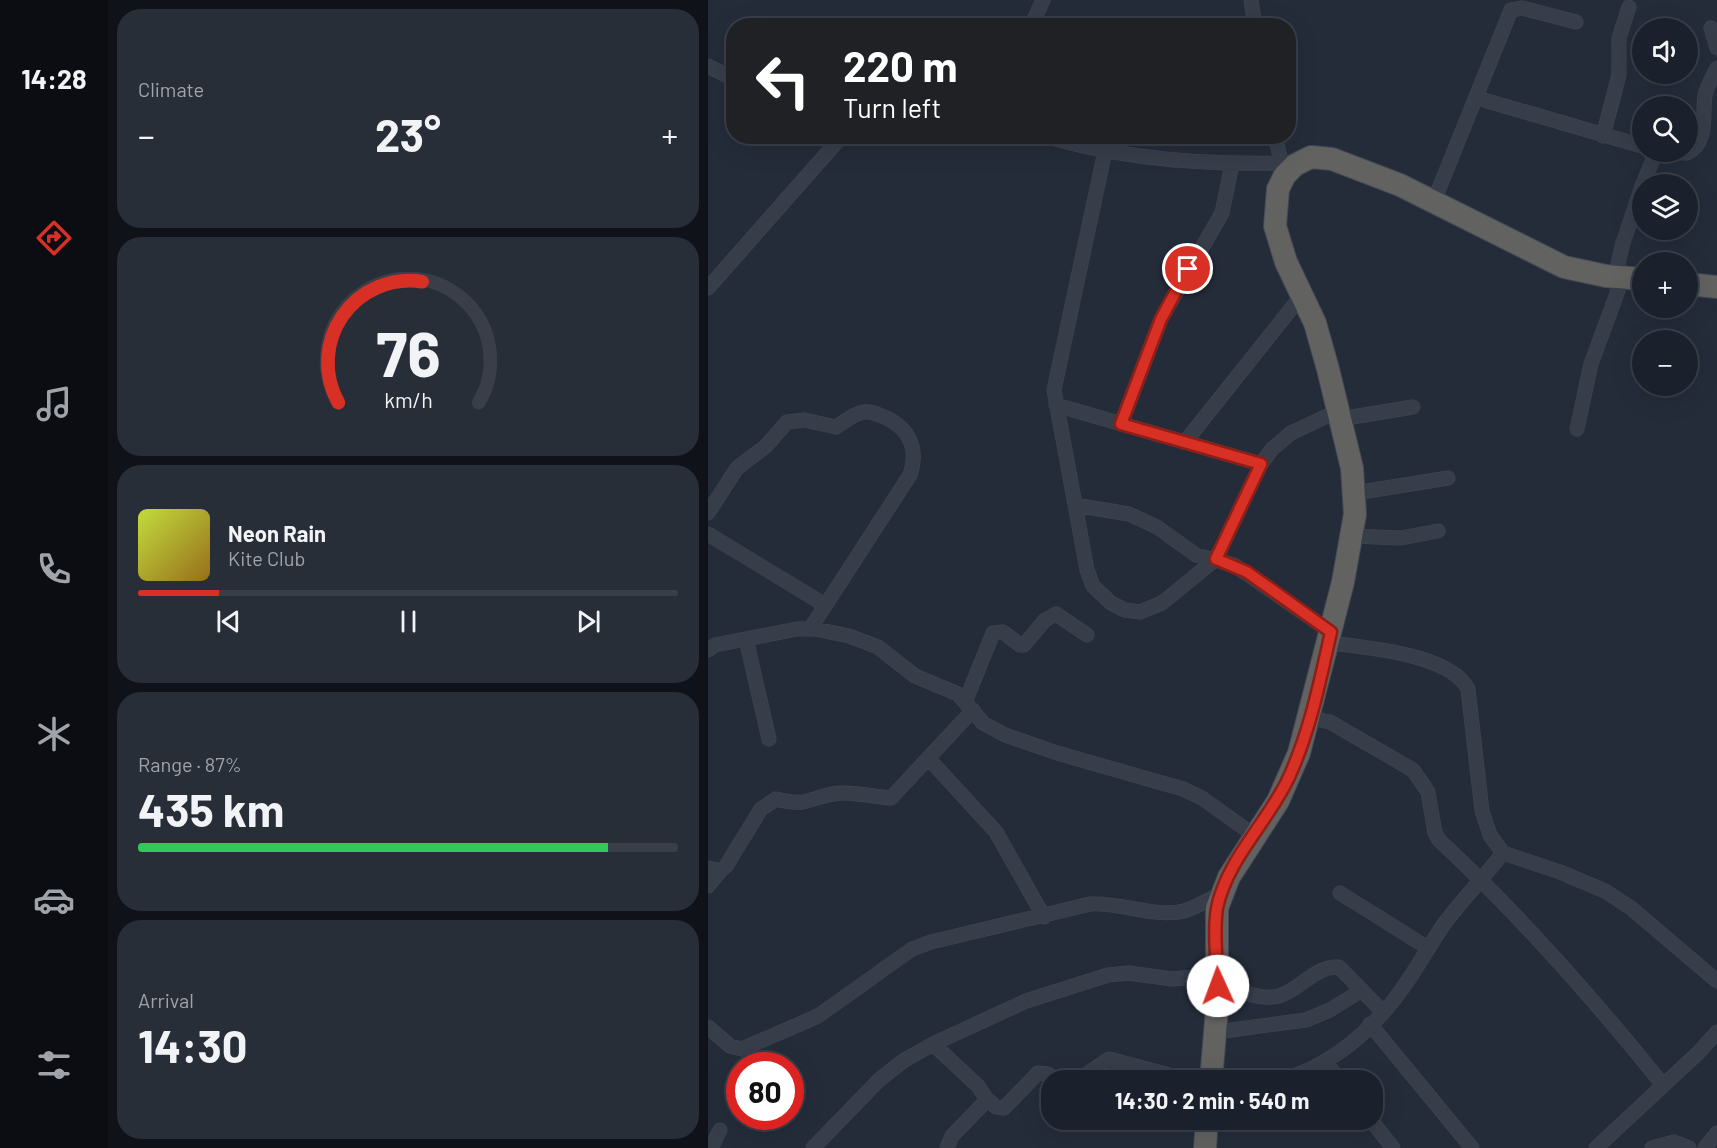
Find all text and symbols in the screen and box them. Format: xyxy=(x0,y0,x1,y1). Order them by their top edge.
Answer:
map controls xyxy=(1632,18,1698,396)
button: sound xyxy=(1632,18,1698,84)
text: 220 m xyxy=(843,40,957,90)
icon: left xyxy=(744,42,822,120)
text: 14:28 xyxy=(21,62,87,94)
text: Climate xyxy=(138,77,204,101)
text: Turn left xyxy=(843,91,941,123)
button: search xyxy=(1632,96,1698,162)
text: 23° xyxy=(375,107,441,161)
text: − xyxy=(138,115,155,155)
text: + xyxy=(661,115,678,155)
button: layers xyxy=(1632,174,1698,240)
icon: directions xyxy=(33,217,75,259)
pin xyxy=(1162,243,1213,294)
icon: arrive xyxy=(1171,252,1204,285)
button: + xyxy=(1632,252,1698,318)
text: 76 xyxy=(376,315,440,389)
button: − xyxy=(1632,330,1698,396)
icon: music xyxy=(33,383,75,425)
text: km/h xyxy=(384,388,432,413)
text: Neon Rain xyxy=(228,520,326,546)
text: Kite Club xyxy=(228,546,305,570)
icon: phone xyxy=(33,548,75,590)
icon: previous xyxy=(212,605,245,638)
icon: pause xyxy=(392,605,425,638)
icon: next xyxy=(572,605,605,638)
icon: climate xyxy=(33,713,75,755)
text: Range · 87% xyxy=(138,752,242,776)
text: 435 km xyxy=(138,782,284,836)
icon: car xyxy=(33,879,75,921)
position arrow xyxy=(1186,954,1250,1018)
text: Arrival xyxy=(138,988,194,1012)
text: 14:30 xyxy=(138,1018,248,1072)
icon: filters xyxy=(33,1044,75,1086)
speed limit sign: 80 xyxy=(726,1052,804,1130)
text: 14:30 · 2 min · 540 m xyxy=(1115,1087,1309,1113)

